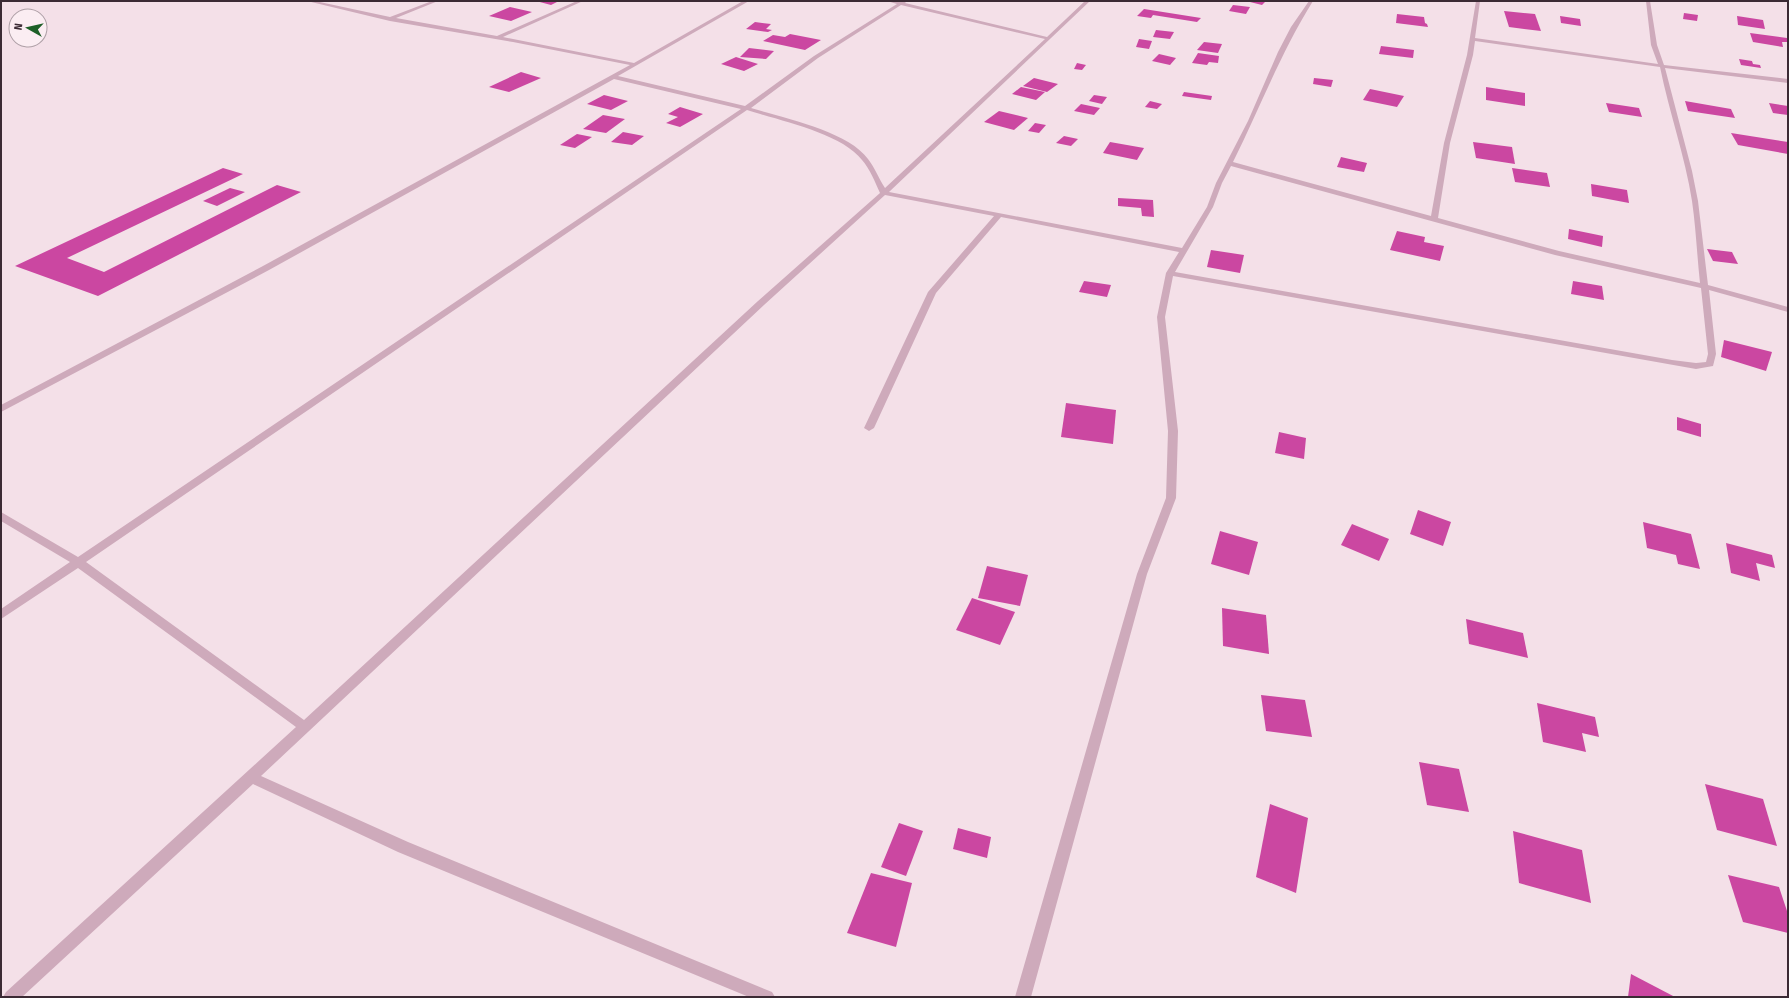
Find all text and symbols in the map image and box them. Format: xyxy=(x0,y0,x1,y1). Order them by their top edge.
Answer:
north arrow xyxy=(8,8,48,48)
text: N xyxy=(12,23,25,31)

